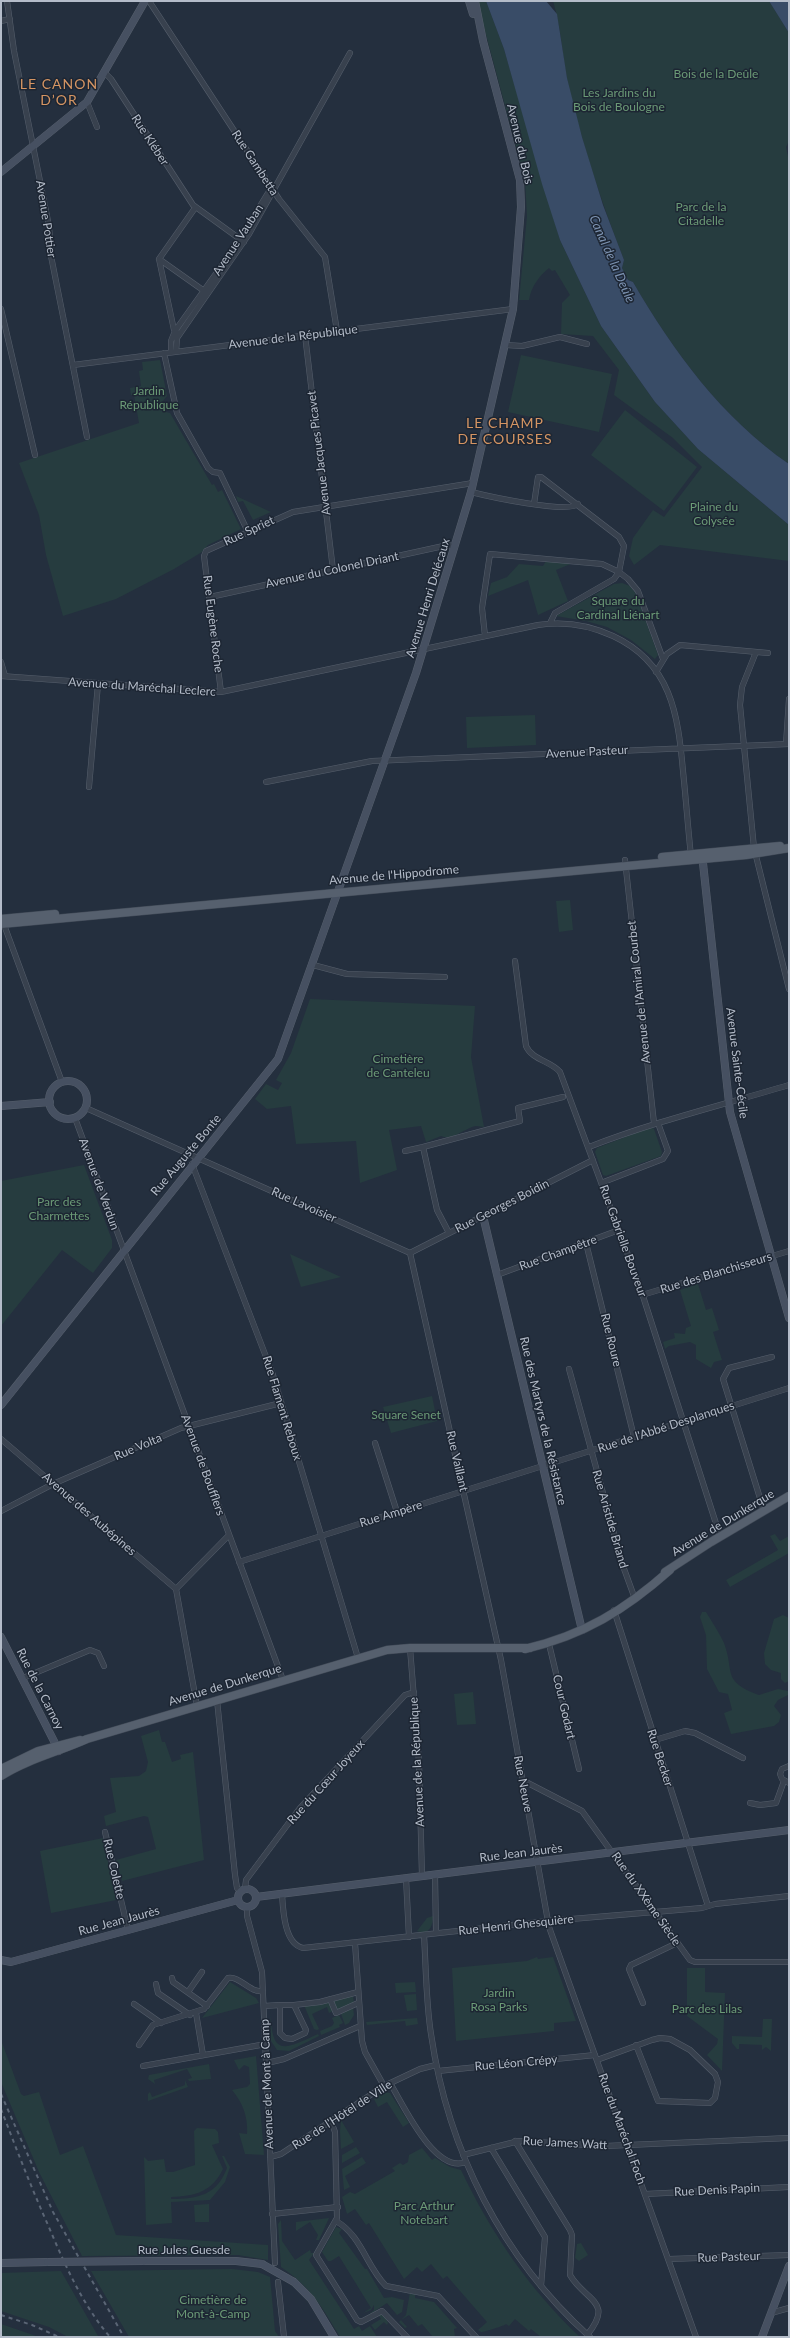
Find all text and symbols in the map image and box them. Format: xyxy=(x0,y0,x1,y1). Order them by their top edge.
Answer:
park label: Bois de la Deûle xyxy=(674,67,758,81)
district label: LE CANON D’OR xyxy=(20,76,98,108)
park label: Les Jardins du Bois de Boulogne xyxy=(573,86,665,114)
street label: Avenue du Bois xyxy=(504,103,536,185)
street label: Rue Kléber xyxy=(128,112,172,168)
street label: Rue Gambetta xyxy=(229,128,281,198)
street label: Avenue Pottier xyxy=(33,179,59,259)
park label: Parc de la Citadelle xyxy=(676,200,726,228)
street label: Avenue Vauban xyxy=(210,202,266,278)
water label: Canal de la Deûle xyxy=(586,213,638,305)
street label: Avenue de la République xyxy=(228,322,358,352)
park label: Jardin République xyxy=(119,384,179,412)
street label: Avenue Jacques Picavet xyxy=(304,390,334,516)
district label: LE CHAMP DE COURSES xyxy=(457,415,553,448)
park label: Plaine du Colysée xyxy=(690,500,738,528)
street label: Rue Spriet xyxy=(221,513,277,549)
street label: Avenue Henri Delécaux xyxy=(403,537,453,659)
street label: Avenue du Colonel Driant xyxy=(264,549,400,591)
street label: Rue Eugène Roche xyxy=(200,574,226,674)
park label: Square du Cardinal Liénart xyxy=(577,594,659,622)
street label: Avenue du Maréchal Leclerc xyxy=(68,675,216,699)
street label: Avenue Pasteur xyxy=(545,743,629,761)
street label: Avenue de l'Hippodrome xyxy=(328,862,460,888)
street label: Avenue de l'Amiral Courbet xyxy=(624,920,654,1064)
street label: Avenue Sainte-Cécile xyxy=(723,1007,751,1119)
park label: Cimetière de Canteleu xyxy=(366,1052,430,1080)
street label: Rue Auguste Bonte xyxy=(148,1111,224,1199)
street label: Avenue de Verdun xyxy=(76,1136,122,1232)
street label: Rue Georges Boidin xyxy=(452,1176,552,1236)
street label: Rue Gabrielle Bouveur xyxy=(596,1183,650,1299)
street label: Rue Lavoisier xyxy=(269,1184,339,1226)
park label: Parc des Charmettes xyxy=(29,1195,89,1223)
street label: Rue Champêtre xyxy=(517,1232,599,1274)
street label: Rue des Blanchisseurs xyxy=(658,1249,774,1297)
street label: Rue Roure xyxy=(597,1312,625,1368)
street label: Rue des Martyrs de la Résistance xyxy=(517,1335,569,1507)
street label: Rue Flament Reboux xyxy=(259,1354,305,1462)
street label: Rue de l'Abbé Desplanques xyxy=(596,1398,736,1456)
park label: Square Senet xyxy=(371,1408,441,1422)
street label: Avenue de Boufflers xyxy=(178,1412,228,1518)
street label: Rue Vaillant xyxy=(443,1429,471,1493)
street label: Rue Volta xyxy=(112,1431,164,1463)
street label: Rue Aristide Briand xyxy=(589,1468,631,1570)
street label: Avenue des Aubépines xyxy=(39,1469,139,1559)
street label: Avenue de Dunkerque xyxy=(669,1487,777,1559)
street label: Rue Ampère xyxy=(358,1498,424,1530)
street label: Rue de la Carnoy xyxy=(13,1646,67,1732)
street label: Avenue de Dunkerque xyxy=(167,1661,283,1709)
street label: Cour Godart xyxy=(550,1673,578,1741)
street label: Avenue de la République xyxy=(406,1697,428,1827)
street label: Rue Becker xyxy=(644,1727,676,1789)
street label: Rue du Cœur Joyeux xyxy=(284,1737,368,1827)
street label: Rue Neuve xyxy=(510,1754,536,1814)
street label: Rue Colette xyxy=(100,1837,128,1901)
street label: Rue Jean Jaurès xyxy=(479,1841,563,1865)
street label: Rue du XXème Siècle xyxy=(608,1849,684,1949)
street label: Rue Jean Jaurès xyxy=(77,1903,161,1939)
street label: Rue Henri Ghesquière xyxy=(458,1912,574,1938)
park label: Jardin Rosa Parks xyxy=(471,1986,527,2014)
park label: Parc des Lilas xyxy=(672,2002,742,2016)
street label: Avenue de Mont à Camp xyxy=(258,2019,276,2149)
street label: Rue Léon Crépy xyxy=(474,2052,558,2074)
street label: Rue du Maréchal Foch xyxy=(595,2072,649,2186)
street label: Rue de l'Hôtel de Ville xyxy=(289,2077,395,2153)
street label: Rue James Watt xyxy=(522,2134,608,2152)
street label: Rue Denis Papin xyxy=(674,2181,760,2199)
park label: Parc Arthur Notebart xyxy=(394,2199,454,2227)
street label: Rue Jules Guesde xyxy=(138,2243,230,2257)
street label: Rue Pasteur xyxy=(697,2249,761,2265)
park label: Cimetière de Mont-à-Camp xyxy=(176,2293,250,2321)

